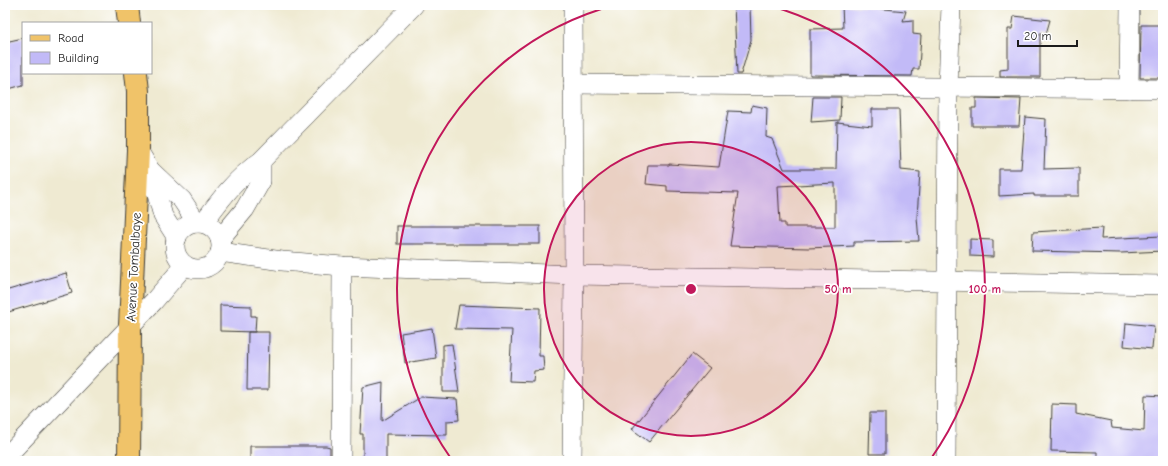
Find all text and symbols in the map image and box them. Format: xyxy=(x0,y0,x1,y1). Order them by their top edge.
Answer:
legend xyxy=(22,22,152,74)
scale bar xyxy=(1018,22,1077,48)
text: 20 m xyxy=(1024,29,1052,43)
text: Road xyxy=(58,31,84,45)
text: Building xyxy=(58,51,99,65)
street label: Avenue Tombalbaye xyxy=(123,212,144,322)
centre of rings xyxy=(684,282,698,296)
text: 50 m xyxy=(824,282,852,296)
text: 100 m xyxy=(969,282,1001,296)

